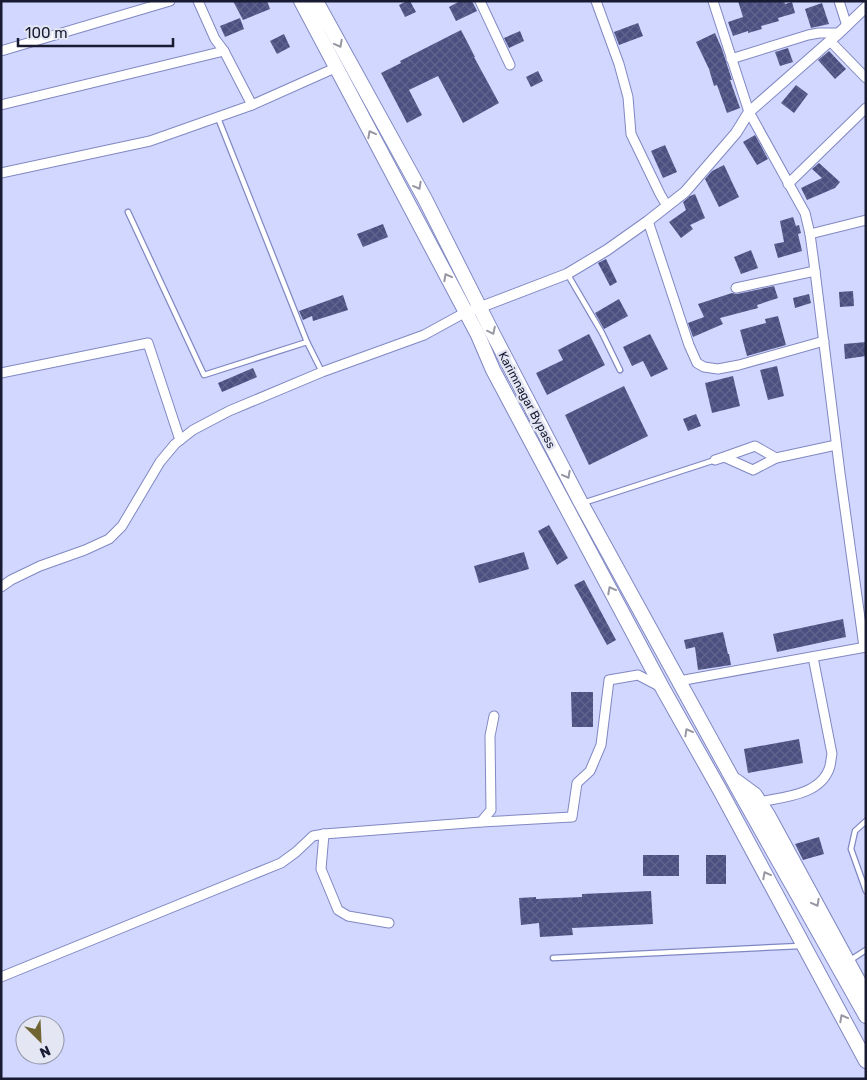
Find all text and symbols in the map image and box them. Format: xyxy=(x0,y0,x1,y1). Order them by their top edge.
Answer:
scale bar xyxy=(18,15,172,47)
text: 100 m xyxy=(25,24,67,42)
one-way arrow xyxy=(333,39,343,48)
one-way arrow xyxy=(367,130,377,139)
one-way arrow xyxy=(412,181,422,190)
one-way arrow xyxy=(443,273,453,282)
one-way arrow xyxy=(486,326,496,335)
street label: Karimnagar Bypass xyxy=(496,349,558,451)
one-way arrow xyxy=(561,470,571,479)
one-way arrow xyxy=(607,586,617,595)
one-way arrow xyxy=(684,729,694,738)
one-way arrow xyxy=(762,871,772,880)
one-way arrow xyxy=(810,898,820,907)
one-way arrow xyxy=(839,1014,849,1023)
north arrow xyxy=(15,1015,65,1065)
text: N xyxy=(37,1042,53,1061)

